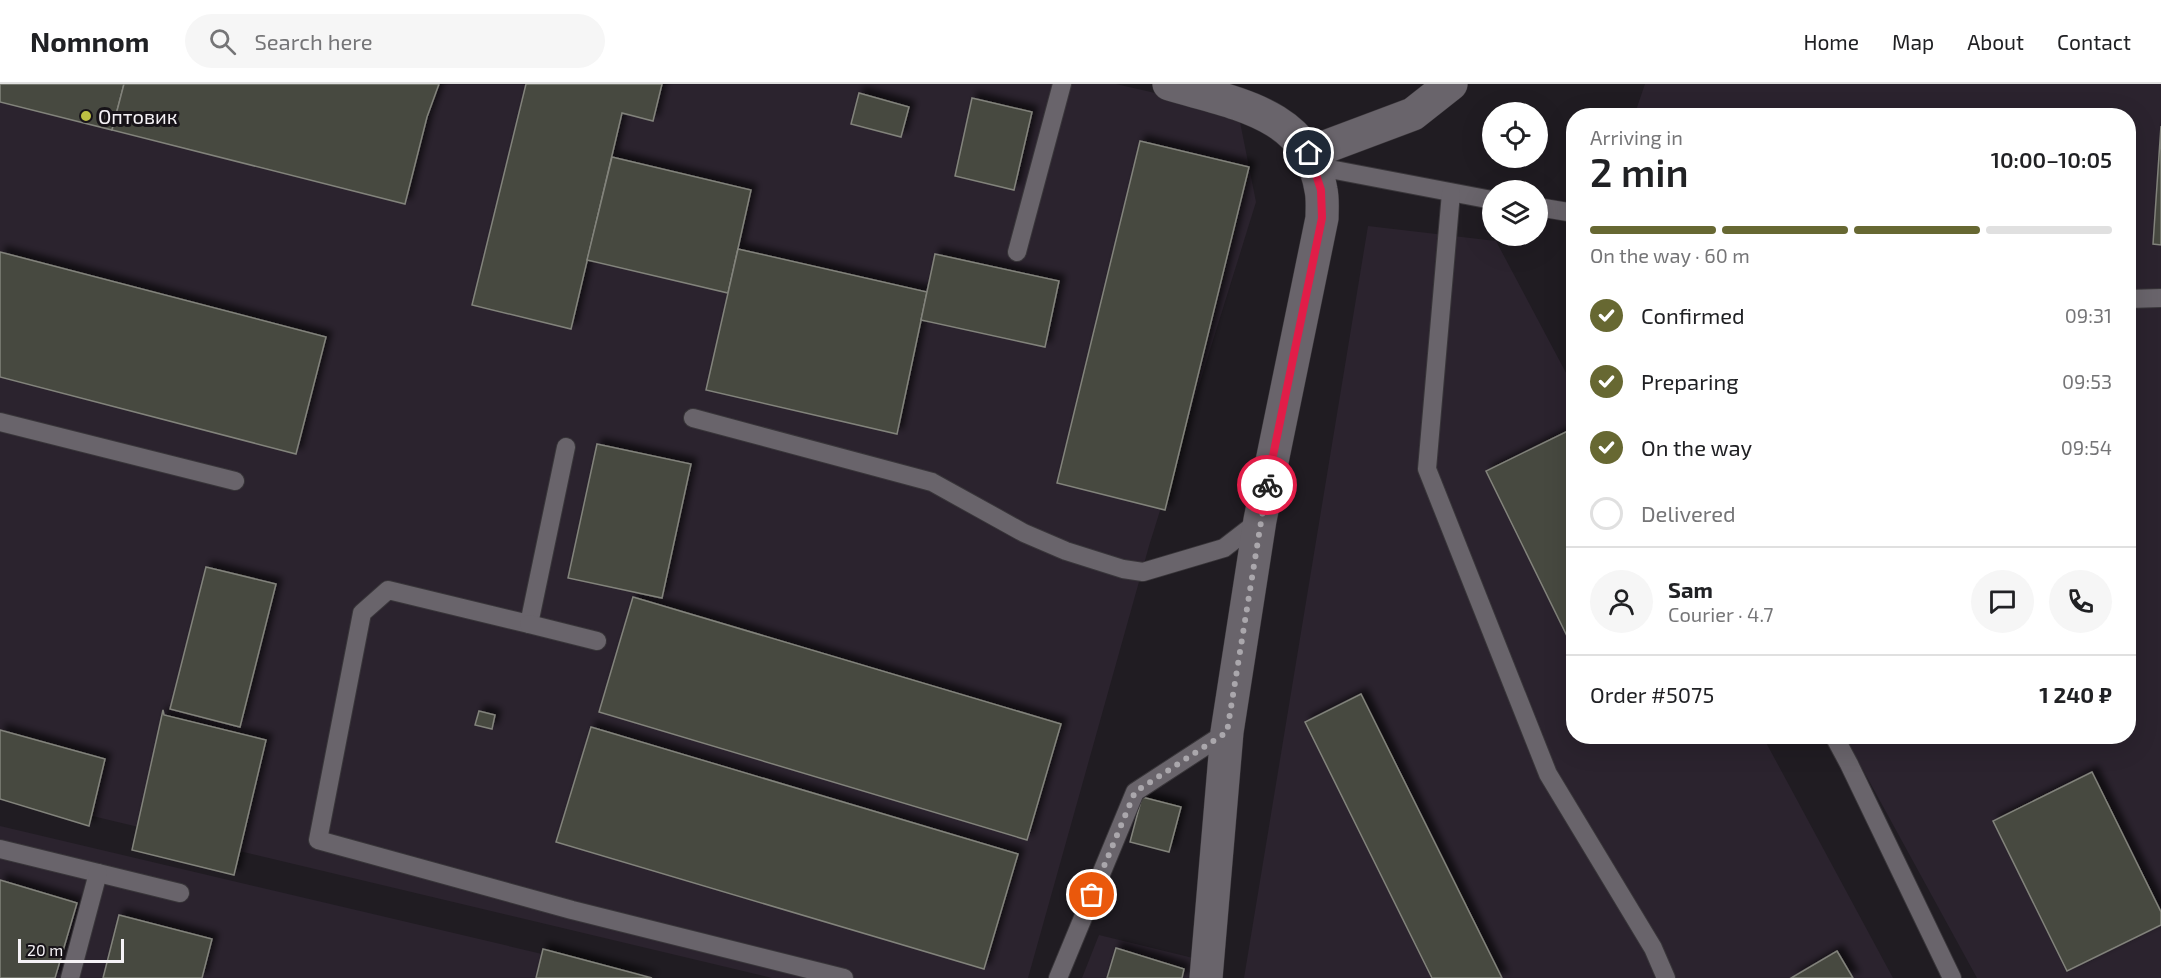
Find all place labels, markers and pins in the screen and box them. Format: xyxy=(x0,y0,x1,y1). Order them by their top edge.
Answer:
place label: Оптовик xyxy=(98,104,178,128)
marker: Оптовик xyxy=(79,109,93,123)
pin xyxy=(1283,127,1334,178)
pin xyxy=(1066,869,1117,920)

